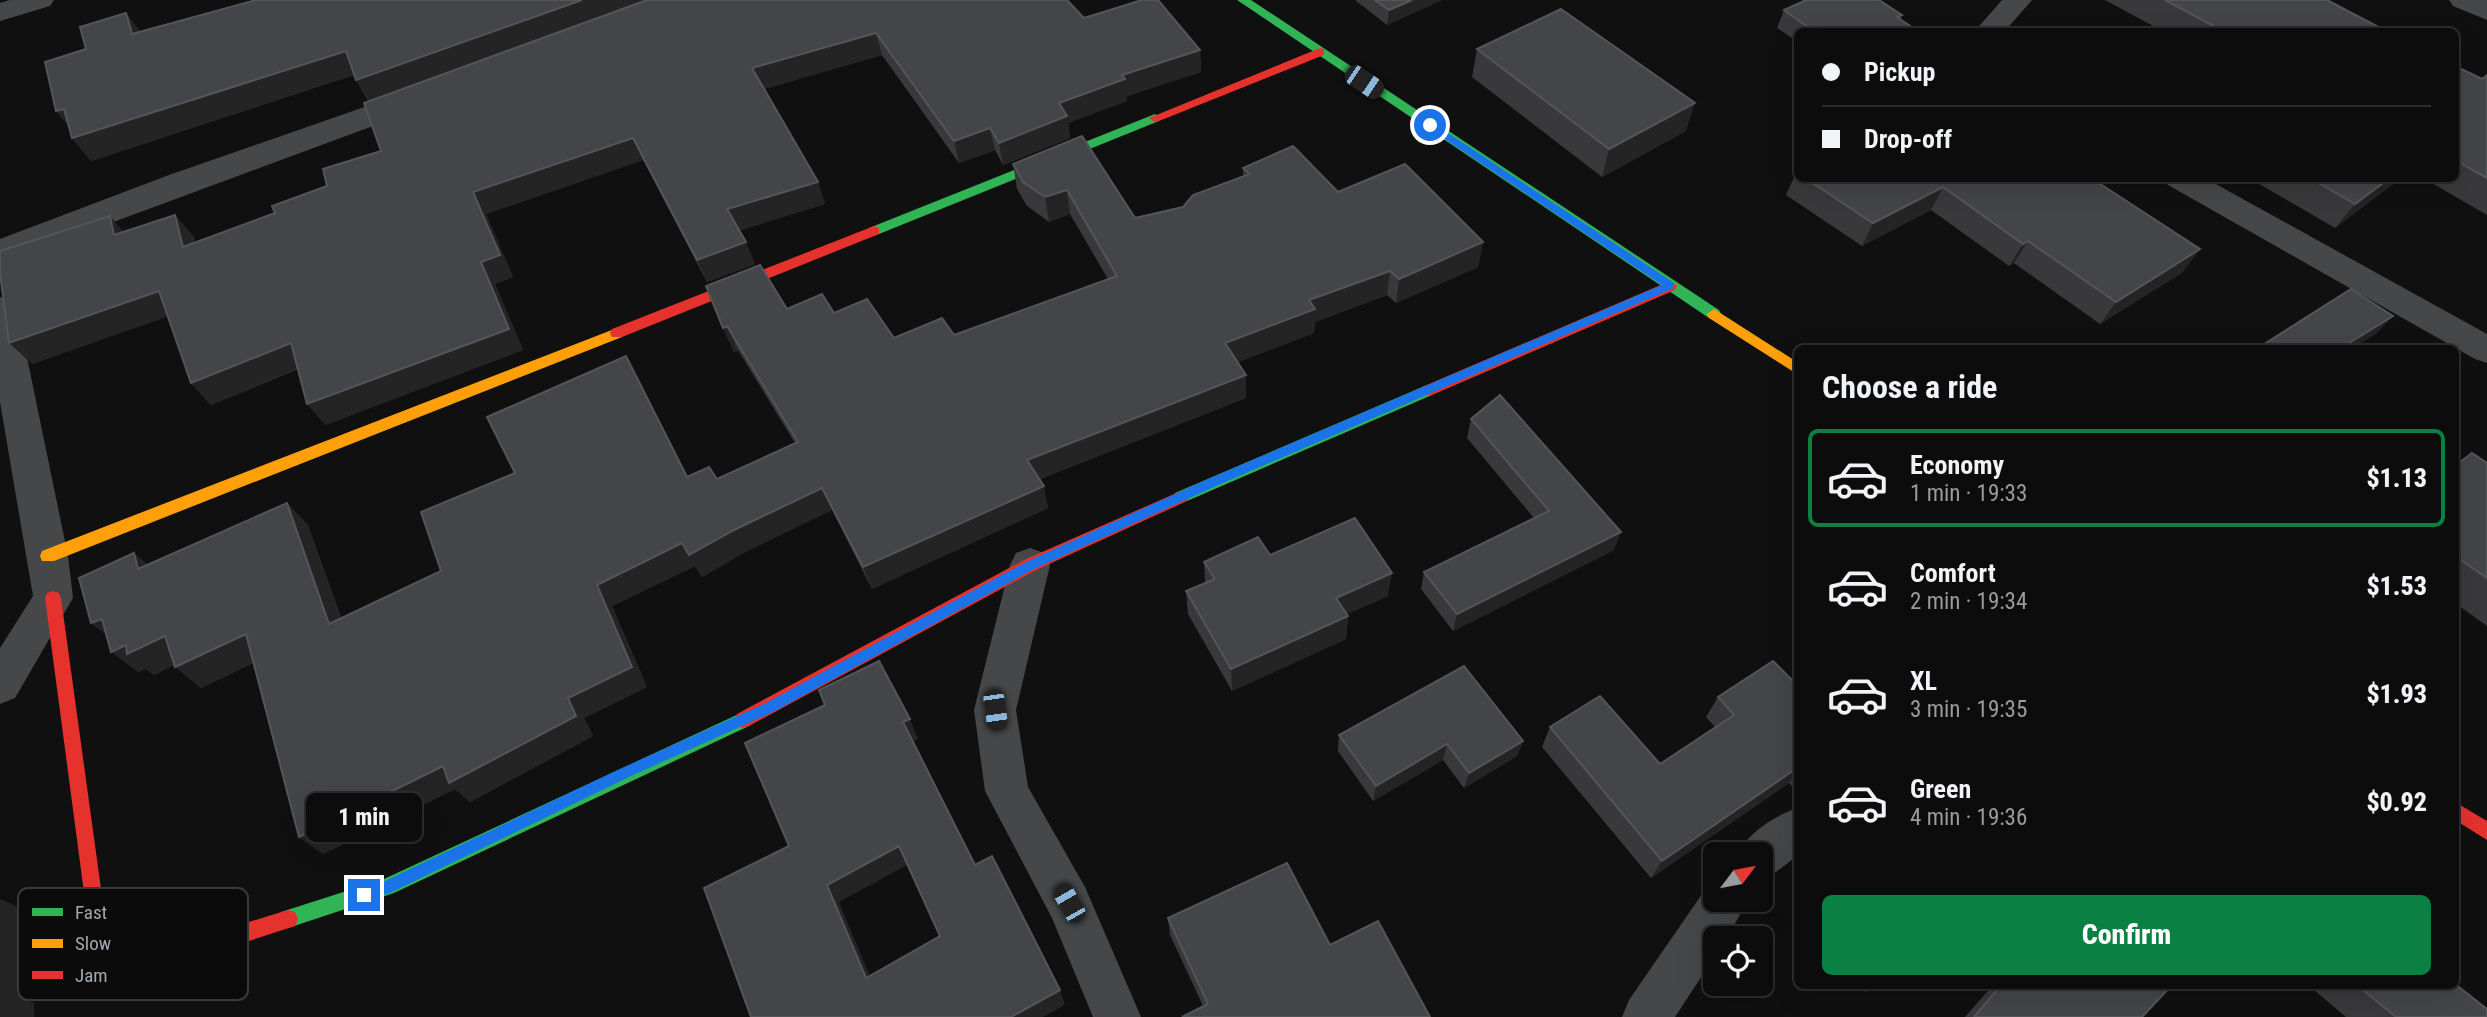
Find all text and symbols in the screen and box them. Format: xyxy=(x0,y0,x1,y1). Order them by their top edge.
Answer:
text: Pickup xyxy=(1864,57,1935,87)
car xyxy=(1341,62,1388,102)
route start xyxy=(1414,109,1446,141)
text: Drop-off xyxy=(1864,124,1952,154)
text: Choose a ride xyxy=(1822,368,1997,406)
icon: car xyxy=(1826,447,1889,510)
text: Economy xyxy=(1910,450,2004,480)
text: $1.13 xyxy=(2366,463,2427,493)
text: 1 min · 19:33 xyxy=(1910,480,2027,507)
icon: car xyxy=(1826,555,1889,618)
text: Comfort xyxy=(1910,558,1996,588)
text: $1.53 xyxy=(2366,571,2427,601)
text: 2 min · 19:34 xyxy=(1910,588,2027,615)
icon: car xyxy=(1826,663,1889,726)
text: XL xyxy=(1910,666,1937,696)
text: $1.93 xyxy=(2366,679,2427,709)
car xyxy=(982,688,1009,732)
text: 3 min · 19:35 xyxy=(1910,696,2027,723)
icon: car xyxy=(1826,771,1889,834)
text: Green xyxy=(1910,774,1971,804)
text: $0.92 xyxy=(2366,787,2427,817)
callout: 1 min xyxy=(306,794,422,842)
text: 1 min xyxy=(338,804,390,831)
text: 4 min · 19:36 xyxy=(1910,804,2027,831)
north arrow xyxy=(1703,842,1773,912)
map controls xyxy=(1703,842,1773,996)
route end xyxy=(348,879,380,911)
car xyxy=(1050,880,1089,926)
legend xyxy=(18,888,248,1000)
button: Confirm xyxy=(1822,895,2431,975)
text: Fast xyxy=(75,901,107,924)
button: locate xyxy=(1703,926,1773,996)
text: Slow xyxy=(75,932,111,955)
text: Jam xyxy=(75,964,108,987)

